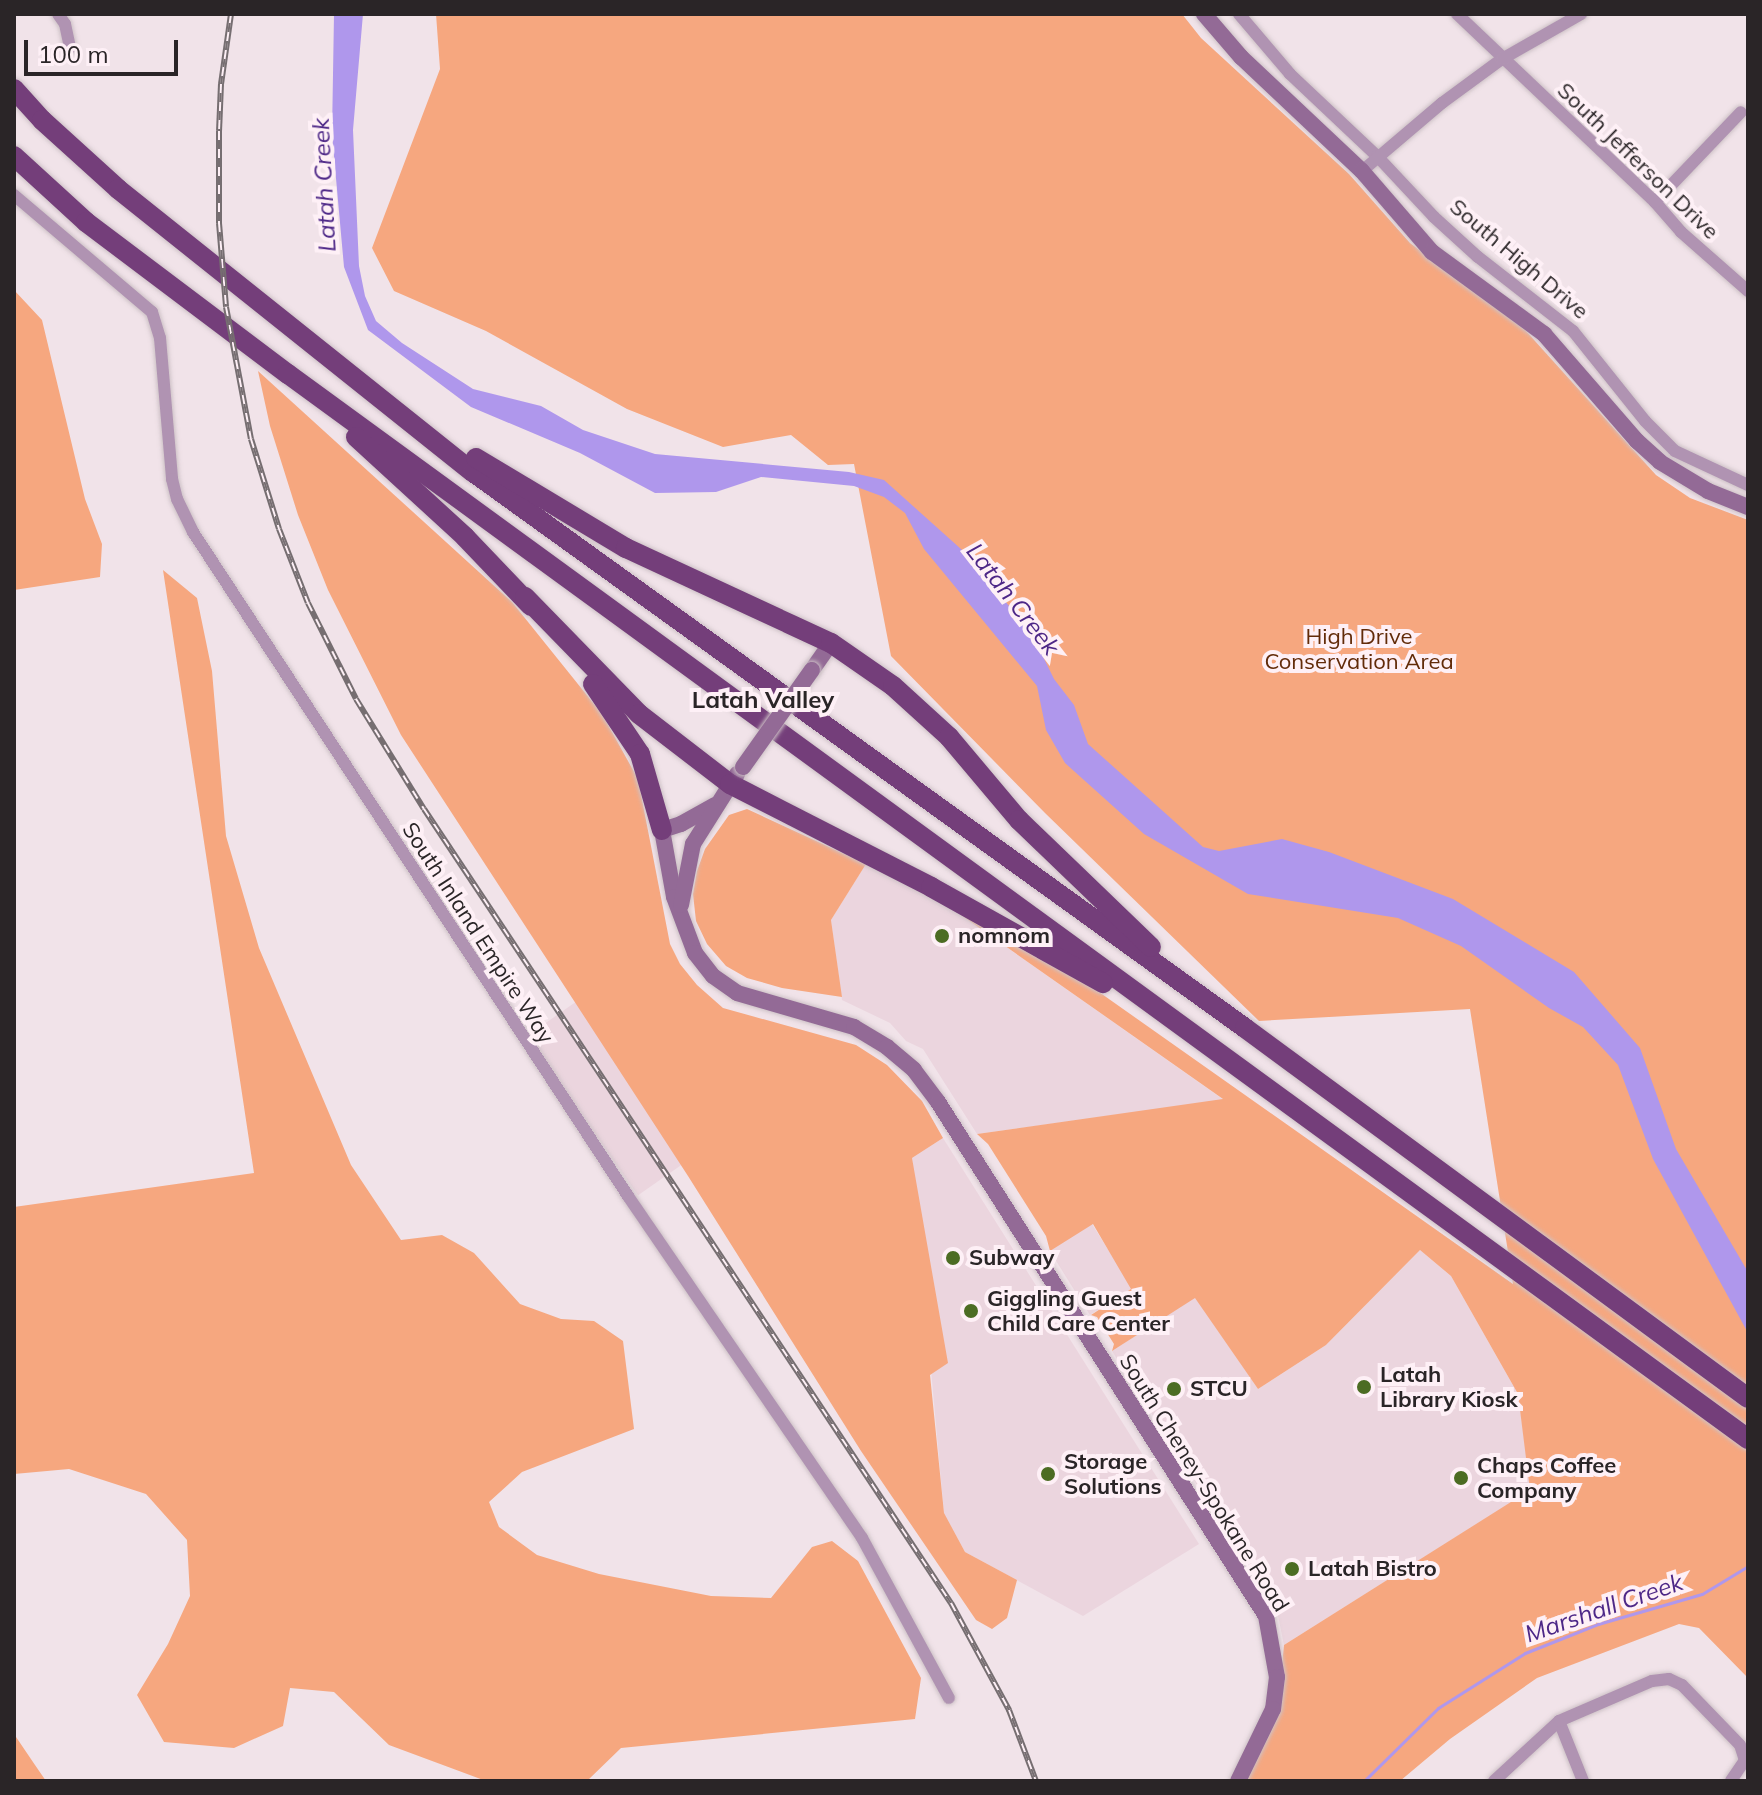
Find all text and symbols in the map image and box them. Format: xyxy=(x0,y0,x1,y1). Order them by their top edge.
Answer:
scale bar xyxy=(28,24,182,74)
text: 100 m xyxy=(38,39,109,69)
street label: South Jefferson Drive xyxy=(1552,77,1724,245)
water label: Latah Creek xyxy=(306,117,342,253)
street label: South High Drive xyxy=(1444,193,1594,325)
water label: Latah Creek xyxy=(960,537,1066,661)
park label: High Drive Conservation Area xyxy=(1264,623,1454,674)
district label: Latah Valley xyxy=(692,686,834,714)
street label: South Inland Empire Way xyxy=(397,817,559,1049)
place label: nomnom xyxy=(958,923,1050,949)
marker: nomnom xyxy=(933,927,951,945)
place label: Subway xyxy=(969,1245,1054,1271)
marker: Subway xyxy=(944,1249,962,1267)
place label: Giggling Guest Child Care Center xyxy=(987,1285,1170,1336)
marker: Giggling Guest Child Care Center xyxy=(962,1302,980,1320)
street label: South Cheney-Spokane Road xyxy=(1114,1349,1294,1617)
place label: Latah Library Kiosk xyxy=(1380,1361,1518,1412)
place label: STCU xyxy=(1190,1376,1248,1402)
marker: Latah Library Kiosk xyxy=(1355,1378,1373,1396)
marker: STCU xyxy=(1165,1380,1183,1398)
place label: Storage Solutions xyxy=(1064,1448,1161,1500)
place label: Chaps Coffee Company xyxy=(1477,1452,1616,1504)
marker: Storage Solutions xyxy=(1039,1465,1057,1483)
marker: Chaps Coffee Company xyxy=(1452,1469,1470,1487)
place label: Latah Bistro xyxy=(1308,1556,1437,1582)
marker: Latah Bistro xyxy=(1283,1560,1301,1578)
water label: Marshall Creek xyxy=(1521,1568,1687,1648)

